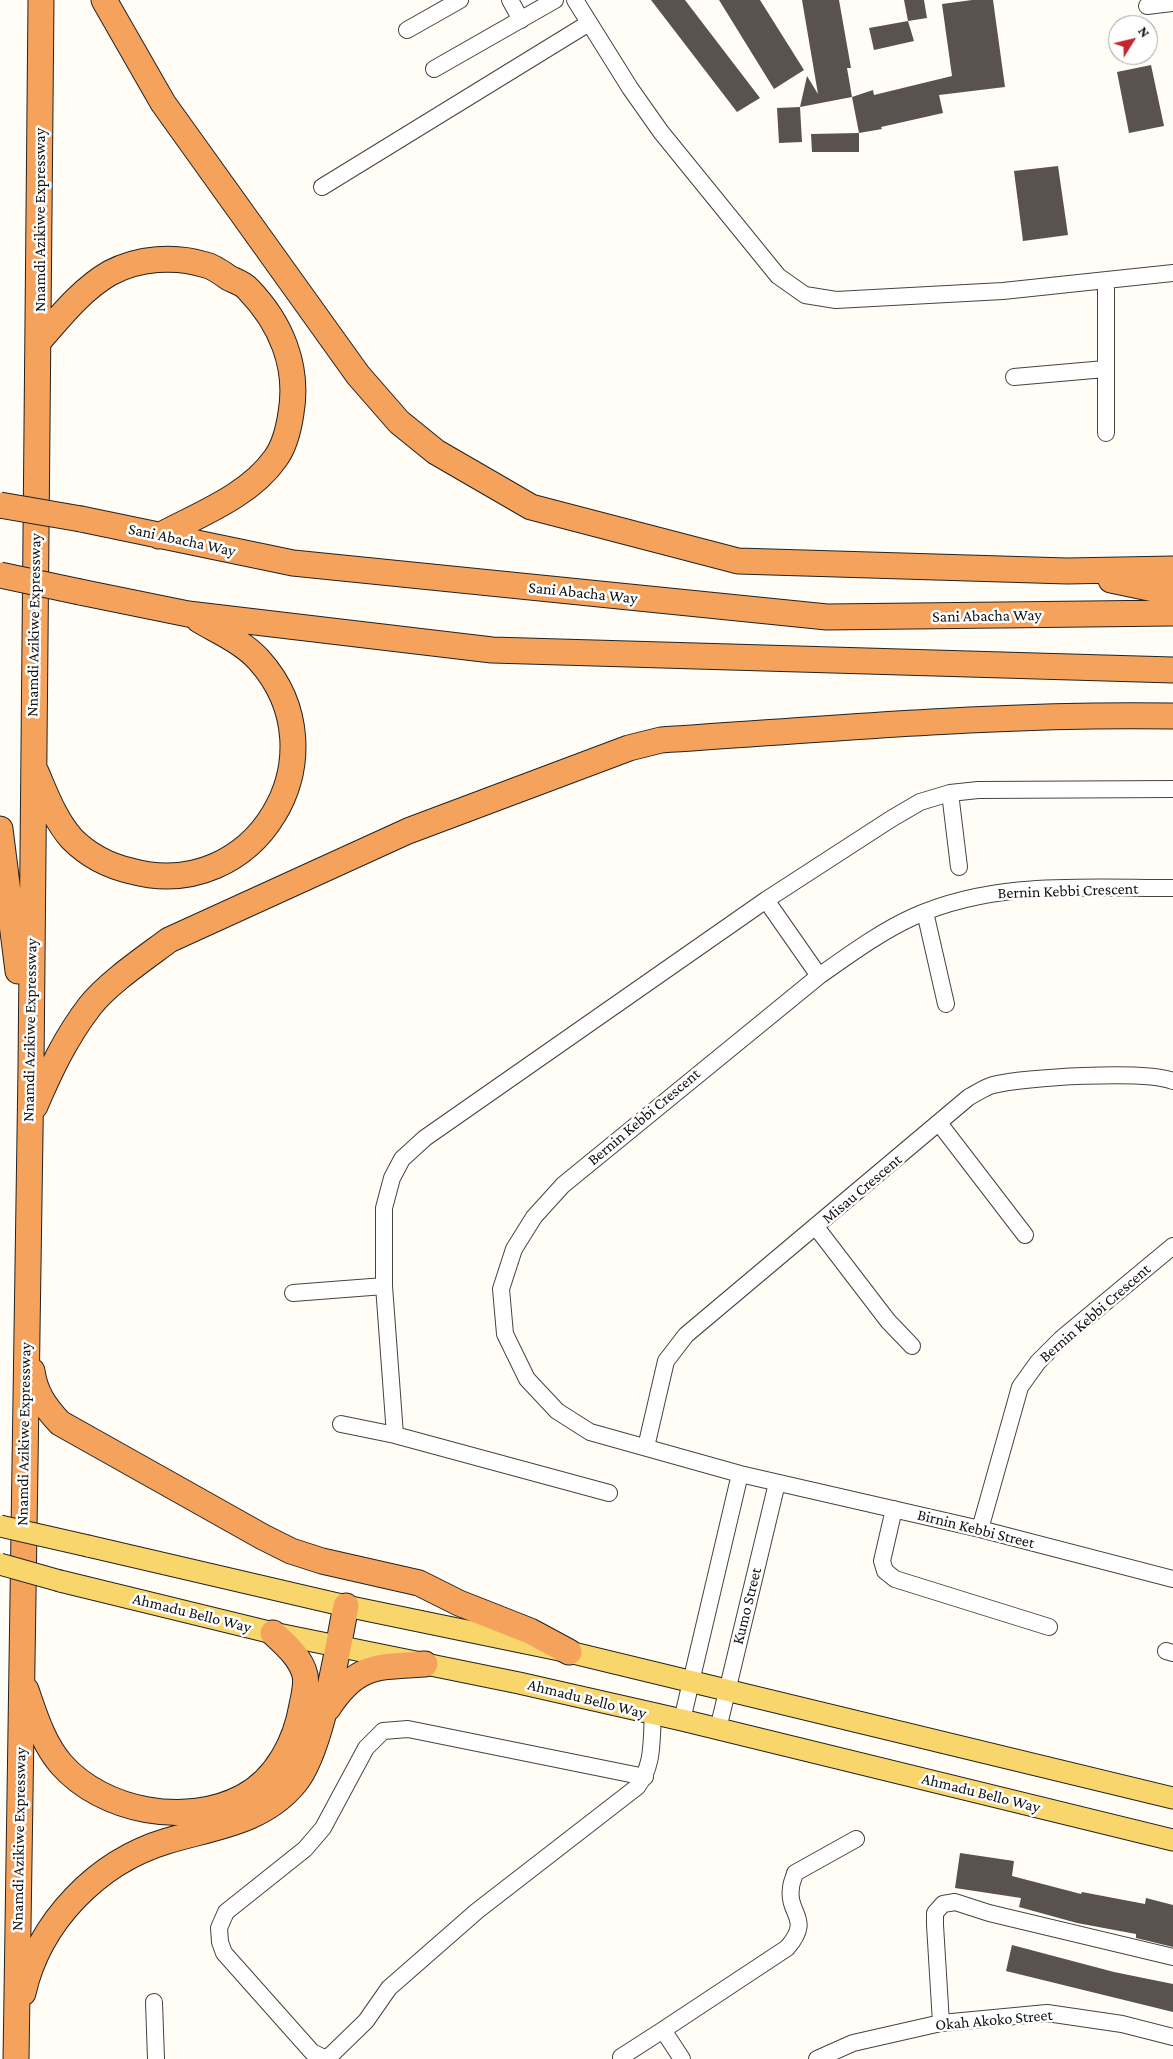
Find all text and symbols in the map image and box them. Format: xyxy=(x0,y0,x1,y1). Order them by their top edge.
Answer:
north arrow xyxy=(1108,15,1158,65)
text: N xyxy=(1135,23,1154,40)
street label: Nnamdi Azikiwe Expressway xyxy=(30,128,50,312)
street label: Sani Abacha Way xyxy=(126,519,238,561)
street label: Nnamdi Azikiwe Expressway xyxy=(23,533,45,717)
street label: Sani Abacha Way xyxy=(528,578,638,608)
street label: Sani Abacha Way xyxy=(932,605,1042,627)
street label: Bernin Kebbi Crescent xyxy=(997,879,1139,903)
street label: Nnamdi Azikiwe Expressway xyxy=(19,938,41,1122)
street label: Bernin Kebbi Crescent xyxy=(584,1064,704,1170)
street label: Misau Crescent xyxy=(818,1150,906,1228)
street label: Bernin Kebbi Crescent xyxy=(1035,1260,1155,1366)
street label: Nnamdi Azikiwe Expressway xyxy=(13,1342,35,1526)
street label: Birnin Kebbi Street xyxy=(915,1505,1037,1553)
street label: Kumo Street xyxy=(728,1566,766,1646)
street label: Ahmadu Bello Way xyxy=(131,1589,253,1637)
street label: Ahmadu Bello Way xyxy=(526,1675,648,1723)
street label: Nnamdi Azikiwe Expressway xyxy=(8,1747,30,1931)
street label: Ahmadu Bello Way xyxy=(920,1769,1042,1817)
street label: Okah Akoko Street xyxy=(934,2005,1054,2035)

